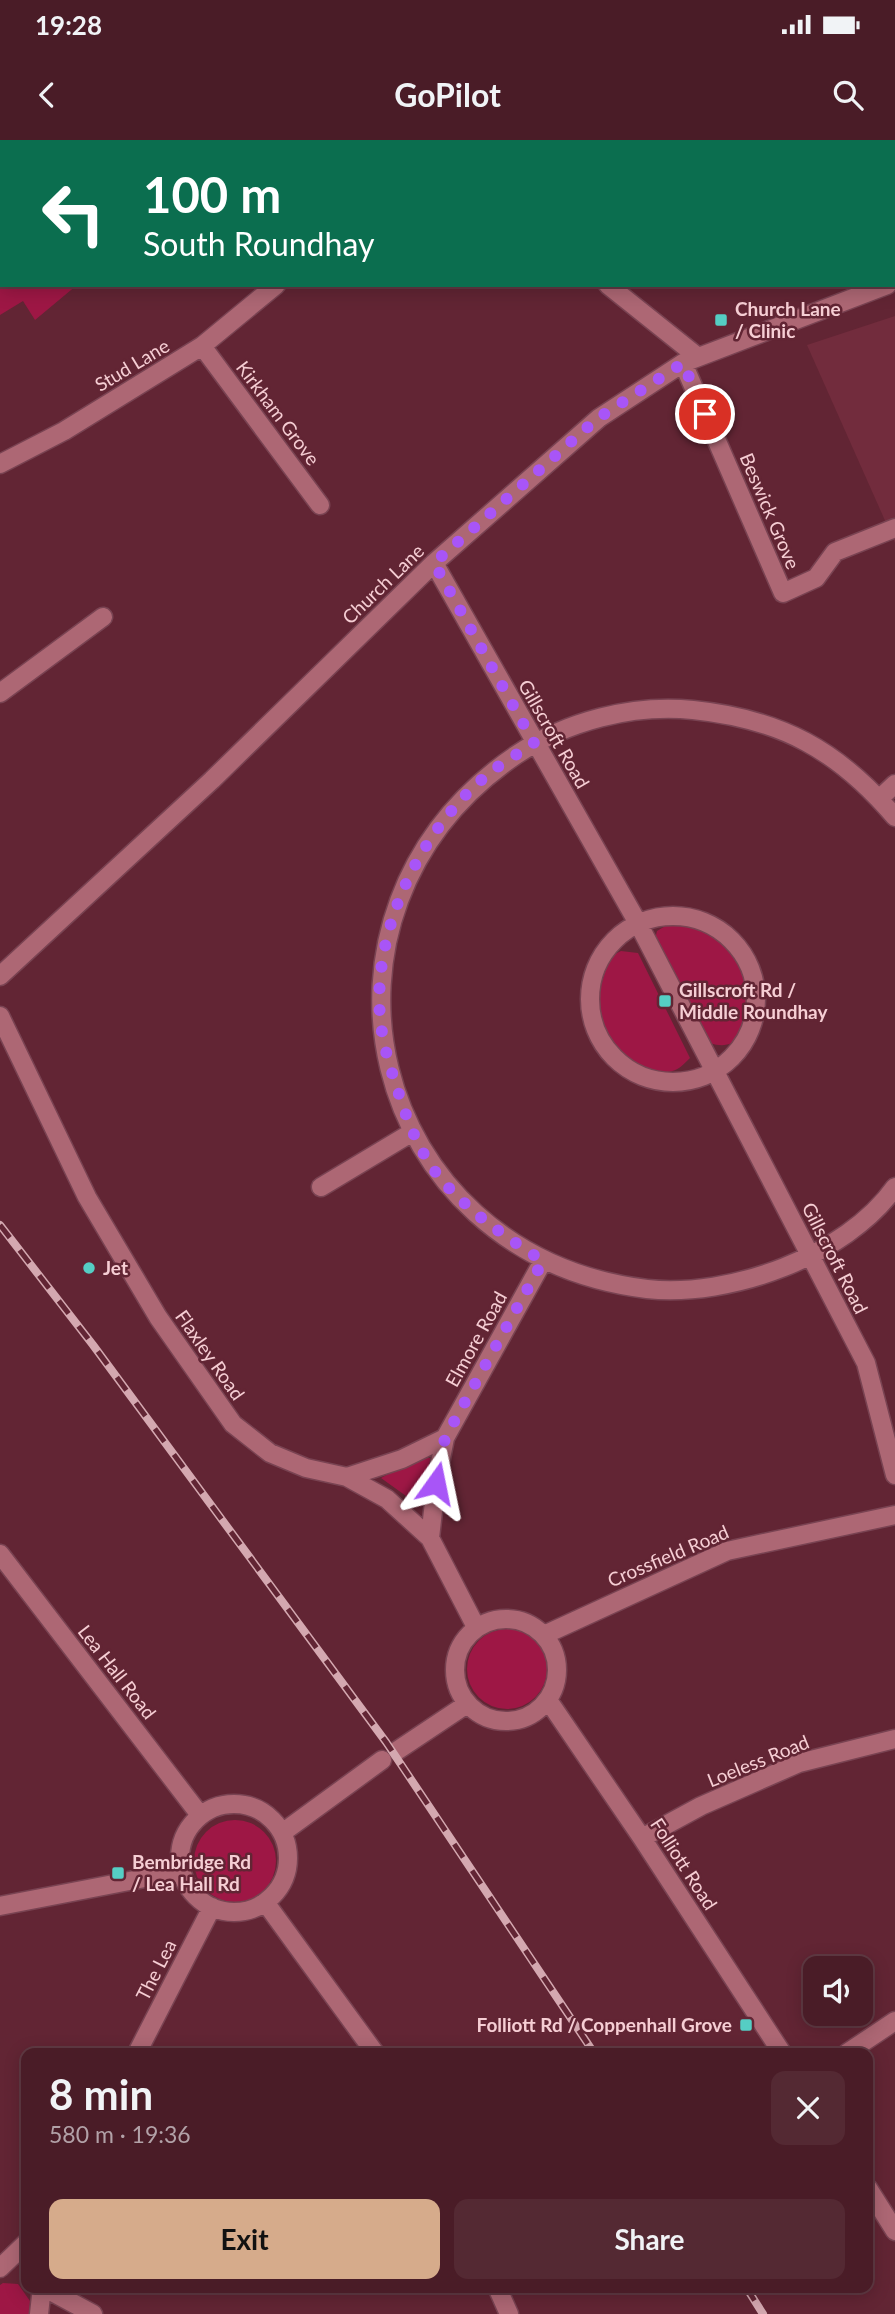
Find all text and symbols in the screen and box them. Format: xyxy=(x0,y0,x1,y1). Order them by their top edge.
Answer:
text: 19:28 xyxy=(35,9,102,41)
text: GoPilot xyxy=(394,75,501,114)
icon: back xyxy=(28,76,66,114)
icon: search xyxy=(829,76,867,114)
text: 100 m xyxy=(143,165,281,223)
icon: left xyxy=(28,168,119,259)
text: South Roundhay xyxy=(143,224,374,263)
place label: Church Lane / Clinic xyxy=(735,297,841,342)
marker: Church Lane / Clinic xyxy=(713,312,729,328)
street label: Stud Lane xyxy=(90,333,173,396)
street label: Kirkham Grove xyxy=(232,356,325,469)
pin xyxy=(675,384,735,444)
icon: arrive xyxy=(686,395,724,433)
street label: Beswick Grove xyxy=(736,449,805,572)
street label: Church Lane xyxy=(337,539,428,628)
street label: Gillscroft Road xyxy=(514,675,595,792)
place label: Gillscroft Rd / Middle Roundhay xyxy=(679,978,828,1023)
marker: Gillscroft Rd / Middle Roundhay xyxy=(657,993,673,1009)
street label: Gillscroft Road xyxy=(798,1198,873,1317)
place label: Jet xyxy=(103,1256,128,1279)
marker: Jet xyxy=(81,1260,97,1276)
street label: Elmore Road xyxy=(440,1287,511,1390)
street label: Flaxley Road xyxy=(171,1305,250,1404)
position arrow xyxy=(399,1446,473,1520)
street label: Crossfield Road xyxy=(604,1520,732,1591)
street label: Lea Hall Road xyxy=(74,1620,161,1723)
street label: Loeless Road xyxy=(704,1730,812,1791)
street label: Folliott Road xyxy=(646,1814,723,1914)
place label: Bembridge Rd / Lea Hall Rd xyxy=(132,1850,251,1895)
marker: Bembridge Rd / Lea Hall Rd xyxy=(110,1865,126,1881)
street label: The Lea xyxy=(131,1936,181,2004)
map controls xyxy=(803,1956,873,2026)
button: sound xyxy=(803,1956,873,2026)
place label: Folliott Rd / Coppenhall Grove xyxy=(477,2013,732,2036)
marker: Folliott Rd / Coppenhall Grove xyxy=(738,2017,754,2033)
text: 8 min xyxy=(49,2069,153,2119)
button: close xyxy=(771,2071,845,2145)
text: 580 m · 19:36 xyxy=(49,2120,191,2148)
button: Exit xyxy=(49,2199,440,2279)
button: Share xyxy=(454,2199,845,2279)

